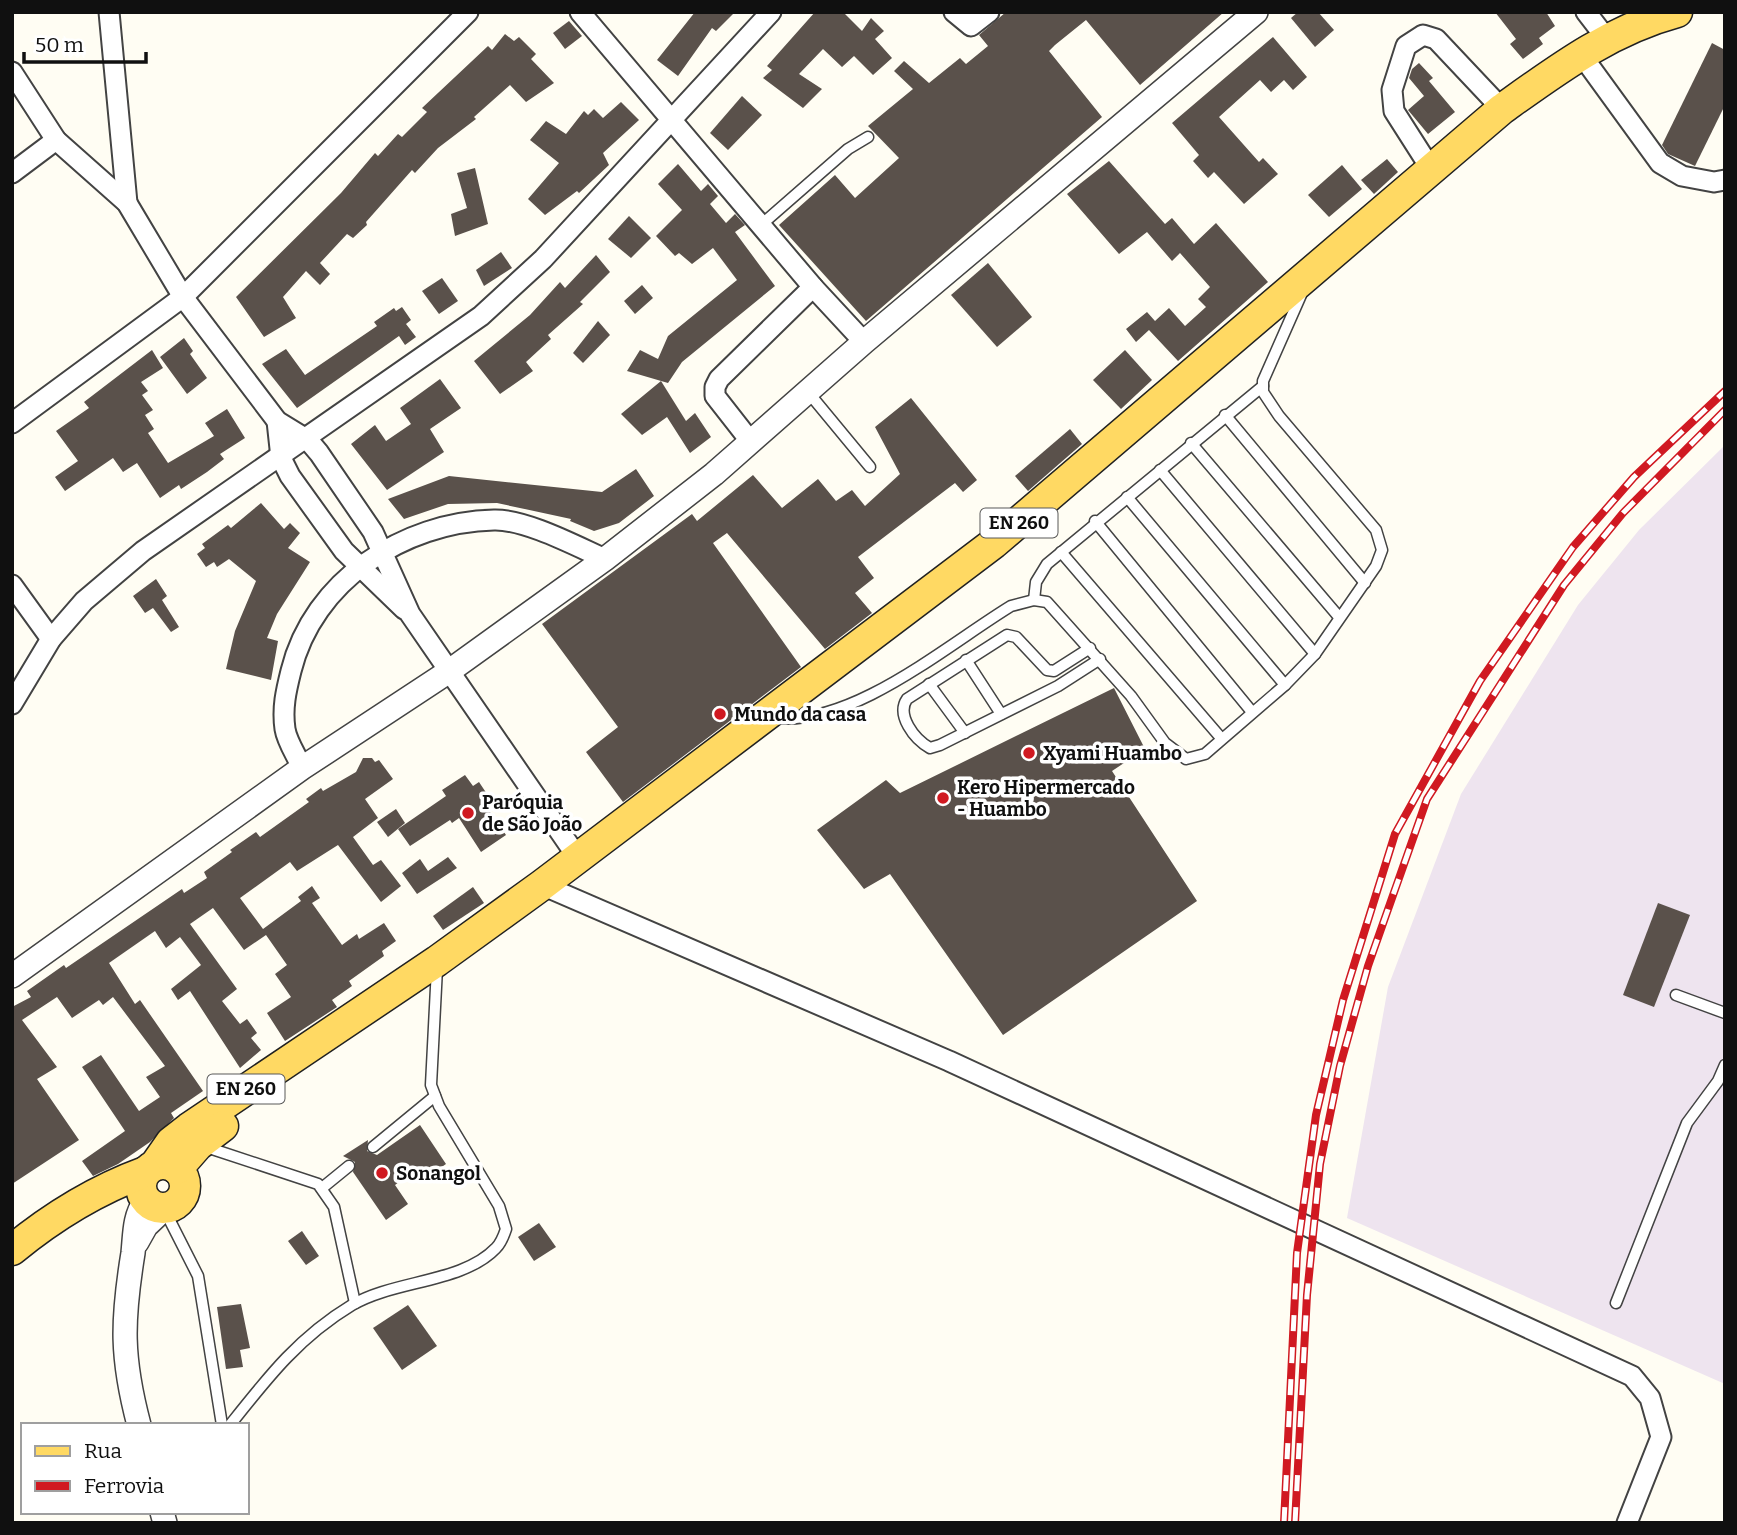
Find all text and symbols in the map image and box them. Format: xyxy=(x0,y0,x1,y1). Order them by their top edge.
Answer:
scale bar xyxy=(24,21,147,65)
text: 50 m xyxy=(35,32,84,58)
road number: EN 260 xyxy=(981,508,1058,538)
place label: Mundo da casa xyxy=(734,703,867,726)
marker: Mundo da casa xyxy=(712,706,728,722)
place label: Xyami Huambo xyxy=(1043,742,1182,765)
marker: Xyami Huambo xyxy=(1021,745,1037,761)
place label: Kero Hipermercado - Huambo xyxy=(957,776,1135,821)
marker: Kero Hipermercado - Huambo xyxy=(935,790,951,806)
place label: Paróquia de São João xyxy=(482,791,582,836)
marker: Paróquia de São João xyxy=(460,805,476,821)
road number: EN 260 xyxy=(208,1074,284,1104)
place label: Sonangol xyxy=(396,1162,481,1185)
marker: Sonangol xyxy=(374,1165,390,1181)
legend xyxy=(21,1423,248,1514)
text: Rua xyxy=(84,1438,122,1464)
text: Ferrovia xyxy=(84,1473,165,1499)

